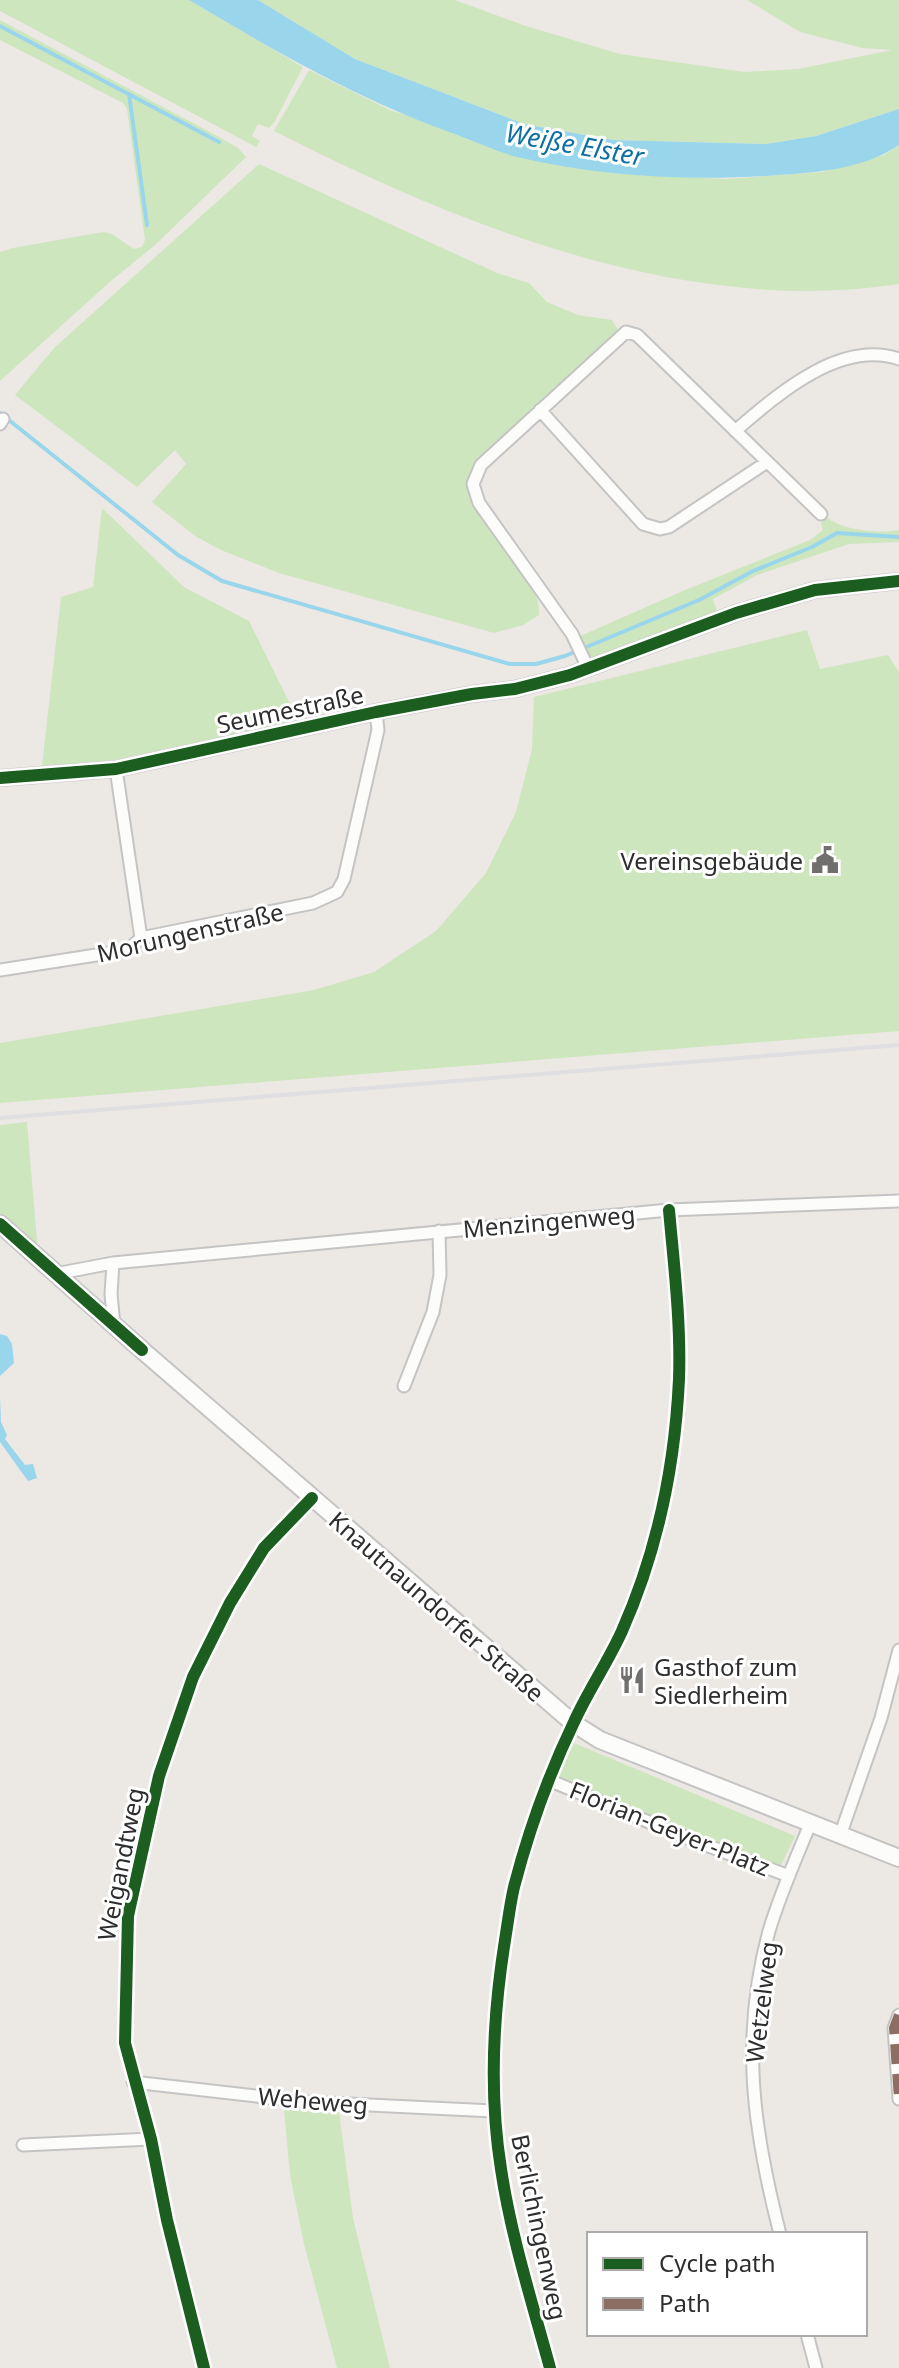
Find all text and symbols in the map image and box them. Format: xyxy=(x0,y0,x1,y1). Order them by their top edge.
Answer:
water label: Weiße Elster xyxy=(503,114,648,174)
street label: Seumestraße xyxy=(214,677,366,741)
place label: Vereinsgebäude xyxy=(620,844,803,877)
public building icon: Vereinsgebäude xyxy=(810,845,840,875)
street label: Morungenstraße xyxy=(93,894,287,970)
street label: Menzingenweg xyxy=(462,1197,636,1245)
street label: Knautnaundorfer Straße xyxy=(322,1503,552,1709)
place label: Gasthof zum Siedlerheim xyxy=(654,1650,798,1711)
restaurant icon: Gasthof zum Siedlerheim xyxy=(617,1665,647,1695)
street label: Florian-Geyer-Platz xyxy=(565,1773,775,1883)
street label: Weigandtweg xyxy=(89,1785,151,1943)
street label: Wetzelweg xyxy=(737,1939,785,2065)
street label: Weheweg xyxy=(257,2079,369,2121)
street label: Berlichingenweg xyxy=(504,2131,576,2323)
legend xyxy=(587,2232,867,2336)
text: Cycle path xyxy=(659,2246,776,2279)
text: Path xyxy=(659,2286,710,2319)

